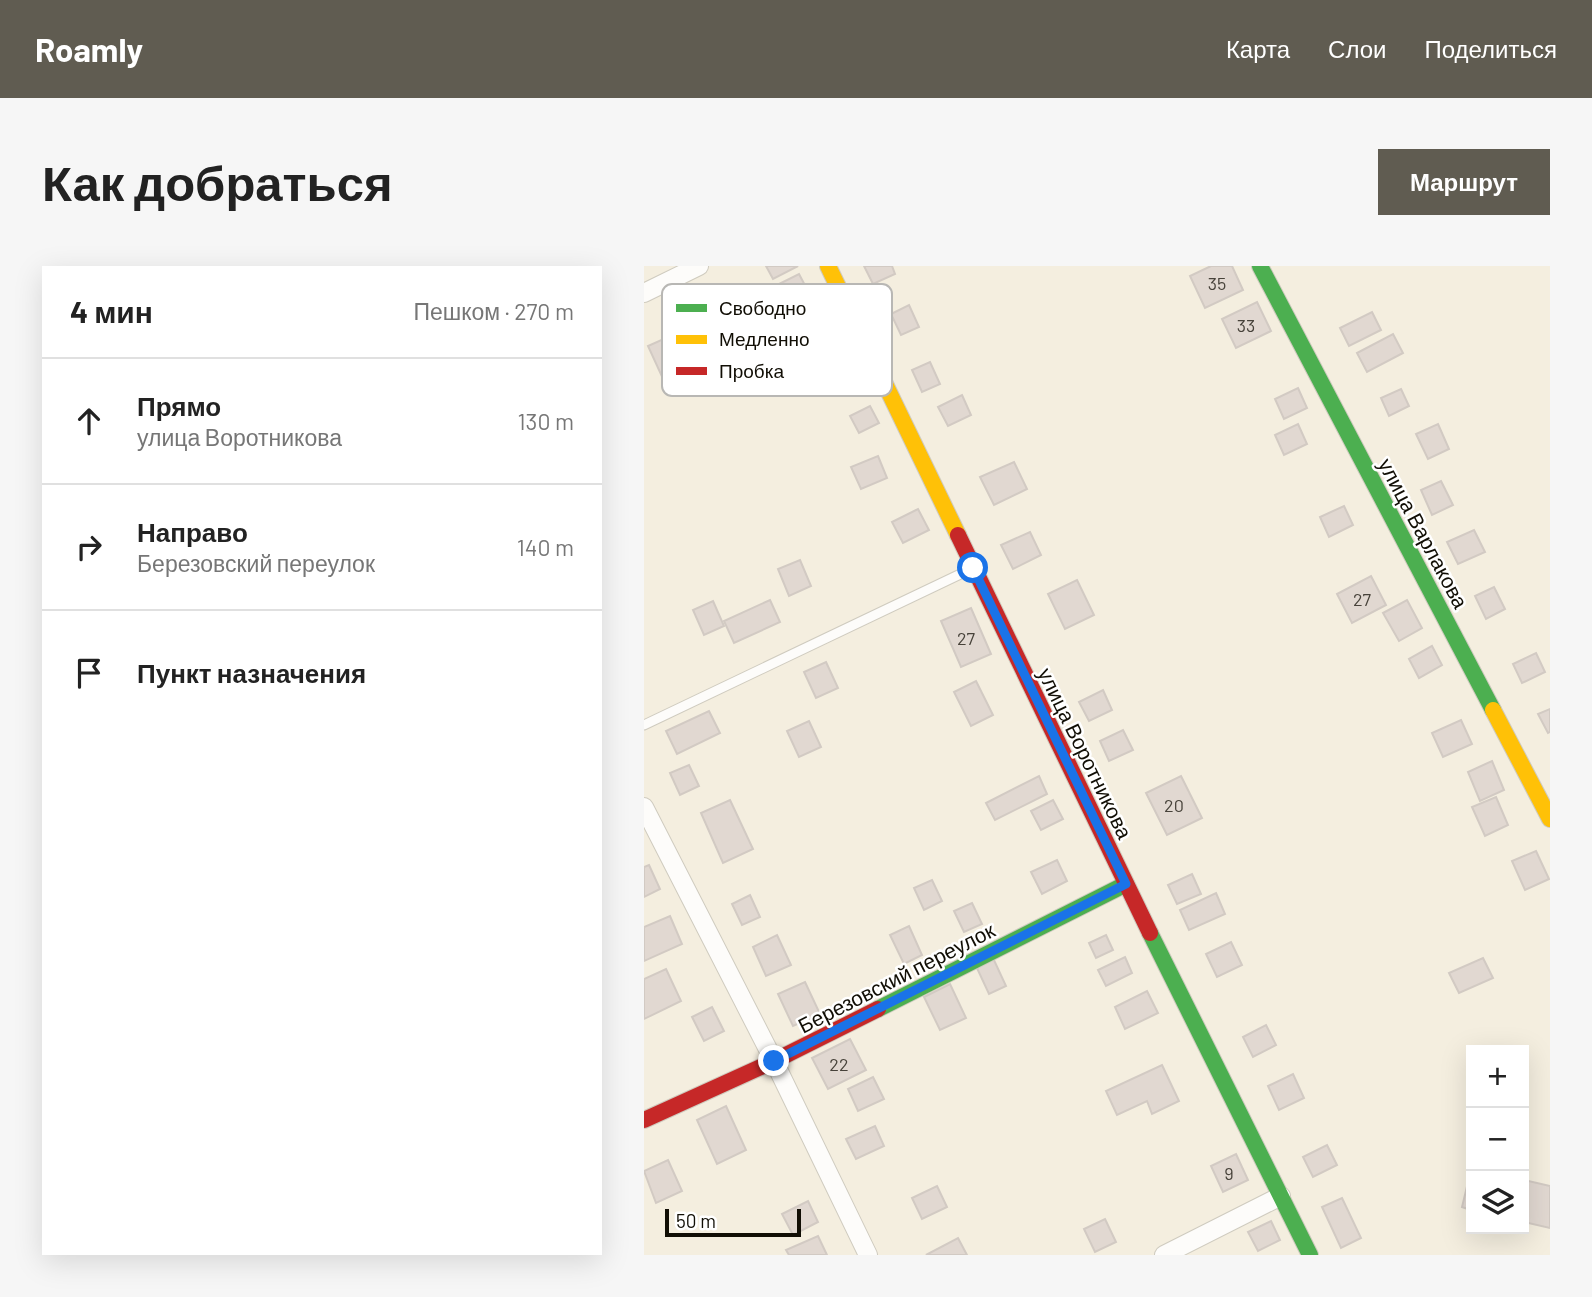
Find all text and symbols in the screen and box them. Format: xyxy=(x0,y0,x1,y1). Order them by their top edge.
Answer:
text: Roamly xyxy=(35,29,143,69)
text: Карта xyxy=(1226,34,1290,63)
text: Слои xyxy=(1328,34,1386,63)
text: Поделиться xyxy=(1424,34,1557,63)
button: Маршрут xyxy=(1378,149,1550,215)
text: Как добраться xyxy=(42,152,393,211)
house number: 35 xyxy=(1208,272,1226,294)
legend xyxy=(662,284,892,396)
text: 4 мин xyxy=(70,293,153,329)
text: Свободно xyxy=(719,296,806,319)
text: Пешком · 270 m xyxy=(413,297,574,325)
house number: 33 xyxy=(1237,314,1255,336)
text: Медленно xyxy=(719,327,809,350)
text: Пробка xyxy=(719,359,784,382)
text: Прямо xyxy=(137,390,221,421)
icon: ahead xyxy=(70,402,108,440)
text: 130 m xyxy=(517,407,574,435)
text: улица Воротникова xyxy=(137,423,342,451)
street label: улица Варлакова xyxy=(1374,454,1474,613)
text: Направо xyxy=(137,516,248,547)
icon: right xyxy=(70,528,108,566)
text: 140 m xyxy=(517,533,574,561)
text: Березовский переулок xyxy=(137,549,375,577)
route start xyxy=(957,552,988,583)
house number: 27 xyxy=(1353,588,1372,610)
house number: 27 xyxy=(957,627,976,649)
icon: arrive xyxy=(70,654,108,692)
text: Пункт назначения xyxy=(137,657,366,688)
street label: улица Воротникова xyxy=(1034,663,1138,843)
house number: 20 xyxy=(1164,794,1184,816)
street label: Березовский переулок xyxy=(794,916,999,1037)
route end xyxy=(758,1045,789,1076)
map controls xyxy=(1466,1045,1529,1234)
button: + xyxy=(1466,1045,1529,1108)
house number: 22 xyxy=(829,1053,849,1075)
button: − xyxy=(1466,1108,1529,1171)
house number: 9 xyxy=(1224,1162,1234,1184)
button: layers xyxy=(1466,1171,1529,1234)
scale bar xyxy=(665,1206,802,1238)
text: 50 m xyxy=(676,1209,716,1232)

